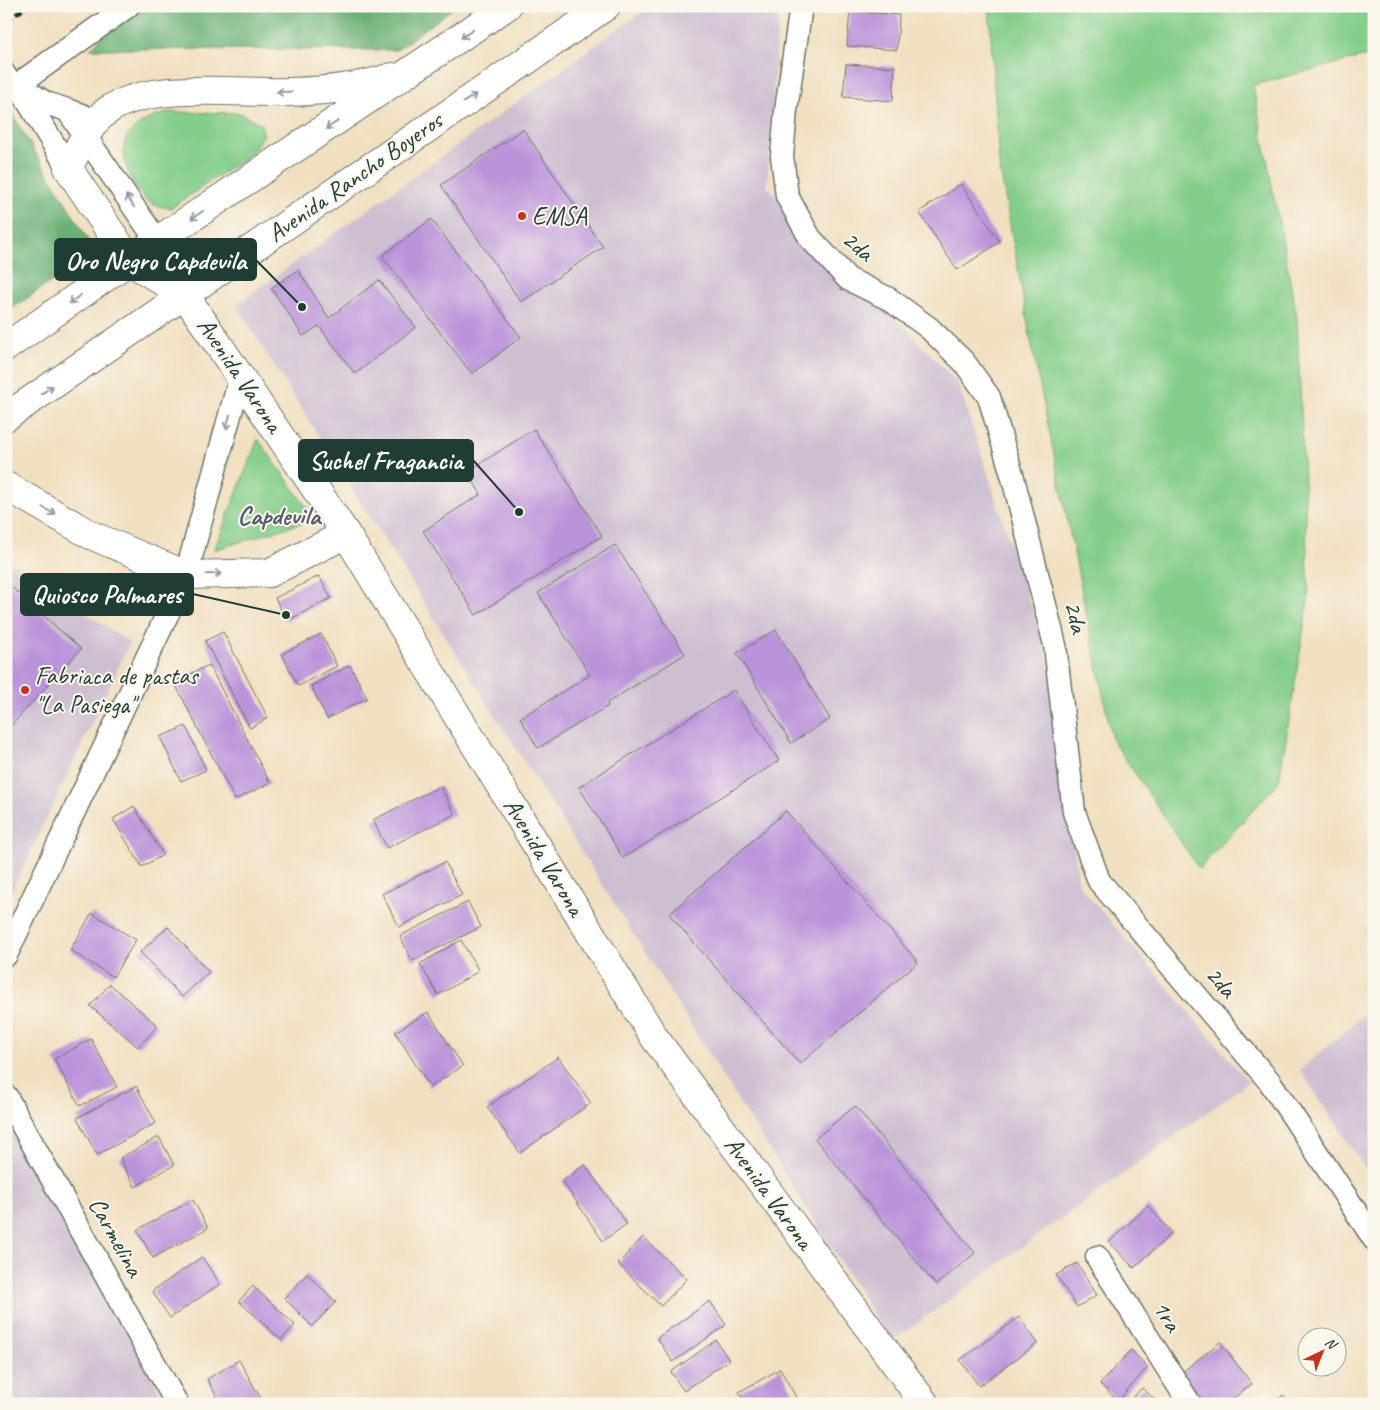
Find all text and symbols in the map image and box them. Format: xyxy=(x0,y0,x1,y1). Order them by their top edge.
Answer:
one-way arrow xyxy=(460,29,474,39)
one-way arrow xyxy=(276,87,292,97)
one-way arrow xyxy=(462,93,476,103)
street label: Avenida Rancho Boyeros xyxy=(261,103,451,249)
one-way arrow xyxy=(325,119,339,130)
one-way arrow xyxy=(125,194,135,208)
place label: EMSA xyxy=(532,200,587,232)
one-way arrow xyxy=(190,210,204,220)
marker: EMSA xyxy=(516,210,528,222)
street label: 2da xyxy=(835,223,882,270)
callout: Oro Negro Capdevila xyxy=(55,239,256,280)
text: Oro Negro Capdevila xyxy=(66,244,249,277)
one-way arrow xyxy=(68,294,82,304)
street label: Avenida Varona xyxy=(190,311,292,441)
one-way arrow xyxy=(39,384,53,394)
one-way arrow xyxy=(223,414,233,430)
callout: Suchel Fragancia xyxy=(299,440,473,481)
text: Suchel Fragancia xyxy=(309,444,465,477)
district label: Capdevila xyxy=(238,499,323,532)
one-way arrow xyxy=(41,506,55,516)
one-way arrow xyxy=(206,569,222,579)
callout: Quiosco Palmares xyxy=(21,574,193,615)
text: Quiosco Palmares xyxy=(32,578,185,611)
street label: 2da xyxy=(1057,598,1096,638)
place label: Fabriaca de pastas "La Pasiega" xyxy=(35,660,200,721)
marker: Fabriaca de pastas "La Pasiega" xyxy=(19,684,31,696)
street label: Avenida Varona xyxy=(496,792,593,924)
street label: 2da xyxy=(1198,959,1245,1006)
street label: Avenida Varona xyxy=(717,1130,822,1258)
street label: Carmelina xyxy=(81,1192,152,1284)
street label: 1ra xyxy=(1145,1294,1190,1339)
north arrow xyxy=(1298,1328,1348,1378)
text: N xyxy=(1322,1334,1341,1354)

